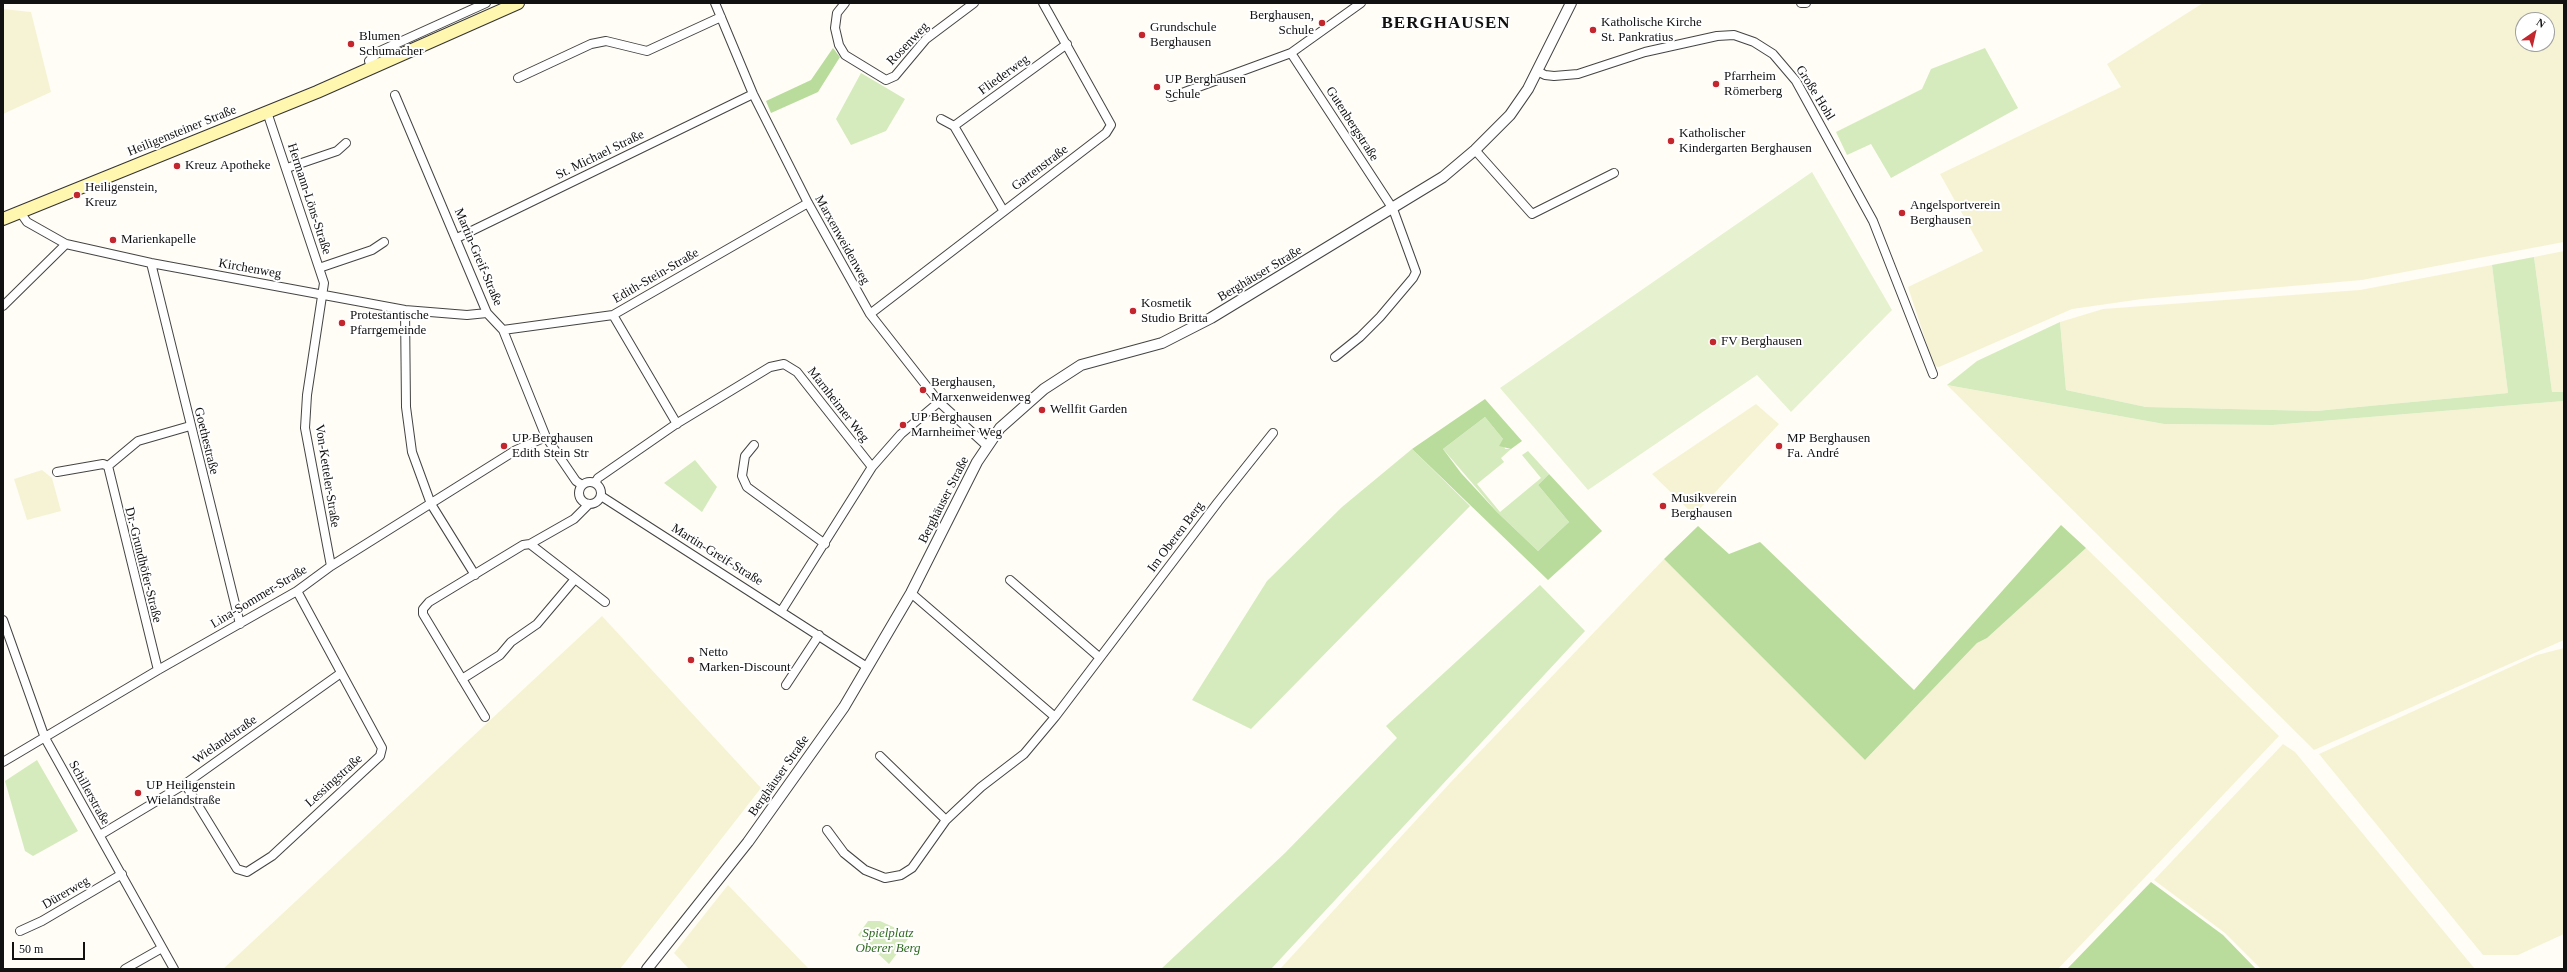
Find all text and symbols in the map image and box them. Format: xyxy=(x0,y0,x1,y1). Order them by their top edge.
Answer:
place label: Berghausen, Schule xyxy=(1250,8,1314,39)
north arrow xyxy=(2515,12,2555,52)
district label: BERGHAUSEN xyxy=(1381,14,1511,34)
place label: Katholische Kirche St. Pankratius xyxy=(1601,15,1702,46)
text: N xyxy=(2534,16,2548,30)
marker: Berghausen, Schule xyxy=(1317,18,1327,28)
street label: Rosenweg xyxy=(884,19,932,69)
place label: Grundschule Berghausen xyxy=(1150,20,1216,51)
marker: Katholische Kirche St. Pankratius xyxy=(1588,25,1598,35)
place label: Blumen Schumacher xyxy=(359,29,423,60)
marker: Grundschule Berghausen xyxy=(1137,30,1147,40)
marker: Blumen Schumacher xyxy=(346,39,356,49)
street label: Fliederweg xyxy=(976,52,1032,98)
street label: Große Hohl xyxy=(1792,63,1838,123)
place label: Pfarrheim Römerberg xyxy=(1724,69,1782,100)
place label: UP Berghausen Schule xyxy=(1165,72,1246,103)
marker: Pfarrheim Römerberg xyxy=(1711,79,1721,89)
marker: UP Berghausen Schule xyxy=(1152,82,1162,92)
street label: Gutenbergstraße xyxy=(1322,84,1382,164)
street label: Heiligensteiner Straße xyxy=(125,102,239,160)
place label: Katholischer Kindergarten Berghausen xyxy=(1679,126,1812,157)
street label: St. Michael Straße xyxy=(553,127,647,183)
marker: Katholischer Kindergarten Berghausen xyxy=(1666,136,1676,146)
street label: Hermann-Löns-Straße xyxy=(284,141,334,257)
street label: Gartenstraße xyxy=(1009,142,1071,194)
place label: Kreuz Apotheke xyxy=(185,158,271,174)
marker: Kreuz Apotheke xyxy=(172,161,182,171)
place label: Heiligenstein, Kreuz xyxy=(85,180,158,211)
marker: Heiligenstein, Kreuz xyxy=(72,190,82,200)
street label: Marxenweidenweg xyxy=(811,193,873,287)
place label: Angelsportverein Berghausen xyxy=(1910,198,2000,229)
street label: Martin-Greif-Straße xyxy=(450,206,506,308)
marker: Angelsportverein Berghausen xyxy=(1897,208,1907,218)
place label: Marienkapelle xyxy=(121,232,196,248)
marker: Marienkapelle xyxy=(108,235,118,245)
street label: Berghäuser Straße xyxy=(1215,243,1305,305)
street label: Edith-Stein-Straße xyxy=(610,245,702,307)
street label: Kirchenweg xyxy=(217,256,283,282)
place label: Kosmetik Studio Britta xyxy=(1141,296,1208,327)
marker: Kosmetik Studio Britta xyxy=(1128,306,1138,316)
place label: Protestantische Pfarrgemeinde xyxy=(350,308,429,339)
marker: Protestantische Pfarrgemeinde xyxy=(337,318,347,328)
place label: FV Berghausen xyxy=(1721,334,1802,350)
marker: FV Berghausen xyxy=(1708,337,1718,347)
street label: Marnheimer Weg xyxy=(804,364,872,446)
place label: Berghausen, Marxenweidenweg xyxy=(931,375,1031,406)
marker: Berghausen, Marxenweidenweg xyxy=(918,385,928,395)
place label: Wellfit Garden xyxy=(1050,402,1127,418)
marker: Wellfit Garden xyxy=(1037,405,1047,415)
street label: Goethestraße xyxy=(190,406,222,476)
place label: UP Berghausen Marnheimer Weg xyxy=(911,410,1002,441)
marker: UP Berghausen Marnheimer Weg xyxy=(898,420,908,430)
street label: Von-Ketteler-Straße xyxy=(311,423,343,529)
place label: UP Berghausen Edith Stein Str xyxy=(512,431,593,462)
place label: MP Berghausen Fa. André xyxy=(1787,431,1870,462)
marker: UP Berghausen Edith Stein Str xyxy=(499,441,509,451)
marker: MP Berghausen Fa. André xyxy=(1774,441,1784,451)
street label: Berghäuser Straße xyxy=(915,454,973,546)
place label: Musikverein Berghausen xyxy=(1671,491,1737,522)
street label: Im Oberen Berg xyxy=(1144,499,1208,575)
marker: Musikverein Berghausen xyxy=(1658,501,1668,511)
street label: Dr.-Grundhöfer-Straße xyxy=(121,506,165,624)
street label: Martin-Greif-Straße xyxy=(668,521,766,589)
street label: Lina-Sommer-Straße xyxy=(208,562,310,632)
place label: Netto Marken-Discount xyxy=(699,645,791,676)
marker: Netto Marken-Discount xyxy=(686,655,696,665)
street label: Wielandstraße xyxy=(190,712,260,768)
street label: Berghäuser Straße xyxy=(745,732,813,820)
street label: Lessingstraße xyxy=(302,751,366,811)
street label: Schillerstraße xyxy=(65,758,113,828)
place label: UP Heiligenstein Wielandstraße xyxy=(146,778,235,809)
marker: UP Heiligenstein Wielandstraße xyxy=(133,788,143,798)
street label: Dürerweg xyxy=(40,873,92,913)
park label: Spielplatz Oberer Berg xyxy=(855,926,921,957)
scale bar xyxy=(14,934,87,960)
text: 50 m xyxy=(19,942,43,956)

